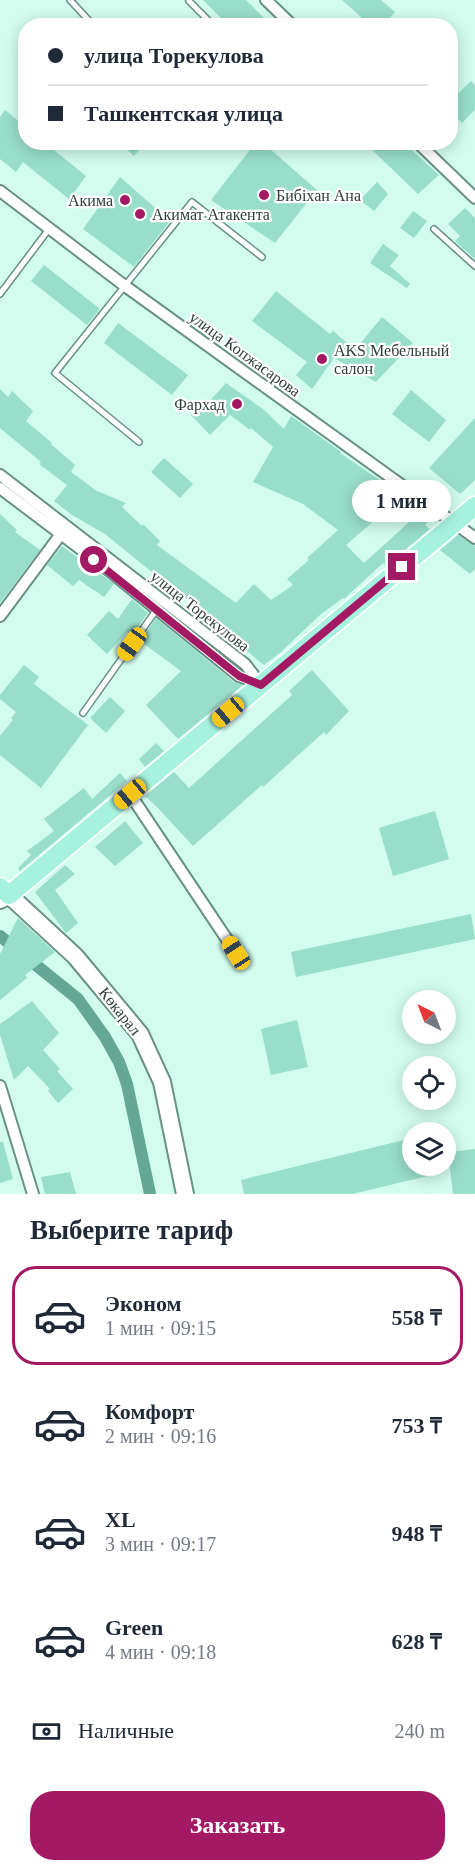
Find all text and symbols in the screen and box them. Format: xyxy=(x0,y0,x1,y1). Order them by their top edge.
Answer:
text: улица Торекулова xyxy=(84,43,264,68)
text: Ташкентская улица xyxy=(84,101,283,126)
place label: Бибіхан Ана xyxy=(276,187,361,204)
marker: Бибіхан Ана xyxy=(257,188,271,202)
place label: Акима xyxy=(68,192,113,209)
marker: Акима xyxy=(118,193,132,207)
place label: Акимат Атакента xyxy=(152,206,270,223)
marker: Акимат Атакента xyxy=(133,207,147,221)
street label: улица Копжасарова xyxy=(186,308,304,401)
place label: AKS Мебельный салон xyxy=(334,342,450,377)
marker: AKS Мебельный салон xyxy=(315,352,329,366)
place label: Фархад xyxy=(174,396,225,414)
marker: Фархад xyxy=(230,397,244,411)
callout: 1 мин xyxy=(352,480,452,522)
text: 1 мин xyxy=(376,490,427,512)
route start xyxy=(80,546,107,573)
route end xyxy=(388,553,415,580)
street label: улица Торекулова xyxy=(147,567,253,656)
car xyxy=(114,624,150,664)
car xyxy=(208,694,248,730)
car xyxy=(110,776,150,812)
car xyxy=(219,933,253,973)
street label: Көкарал xyxy=(95,984,144,1039)
north arrow xyxy=(402,990,456,1044)
map controls xyxy=(402,990,456,1176)
button: locate xyxy=(402,1056,456,1110)
button: layers xyxy=(402,1122,456,1176)
text: Выберите тариф xyxy=(30,1215,233,1245)
icon: car xyxy=(33,1289,87,1343)
text: Эконом xyxy=(105,1291,182,1316)
text: 558 ₸ xyxy=(391,1305,442,1330)
text: 1 мин · 09:15 xyxy=(105,1317,216,1339)
icon: car xyxy=(33,1397,87,1451)
text: Комфорт xyxy=(105,1399,194,1424)
text: 753 ₸ xyxy=(391,1413,442,1438)
text: 2 мин · 09:16 xyxy=(105,1425,216,1447)
icon: car xyxy=(33,1505,87,1559)
text: XL xyxy=(105,1507,136,1532)
text: 948 ₸ xyxy=(391,1521,442,1546)
text: 3 мин · 09:17 xyxy=(105,1533,216,1555)
icon: car xyxy=(33,1613,87,1667)
text: Green xyxy=(105,1615,163,1640)
text: 628 ₸ xyxy=(391,1629,442,1654)
text: 4 мин · 09:18 xyxy=(105,1641,216,1663)
icon: cash xyxy=(30,1715,63,1748)
text: Наличные xyxy=(78,1718,174,1743)
text: 240 m xyxy=(394,1720,445,1742)
button: Заказать xyxy=(30,1791,445,1860)

